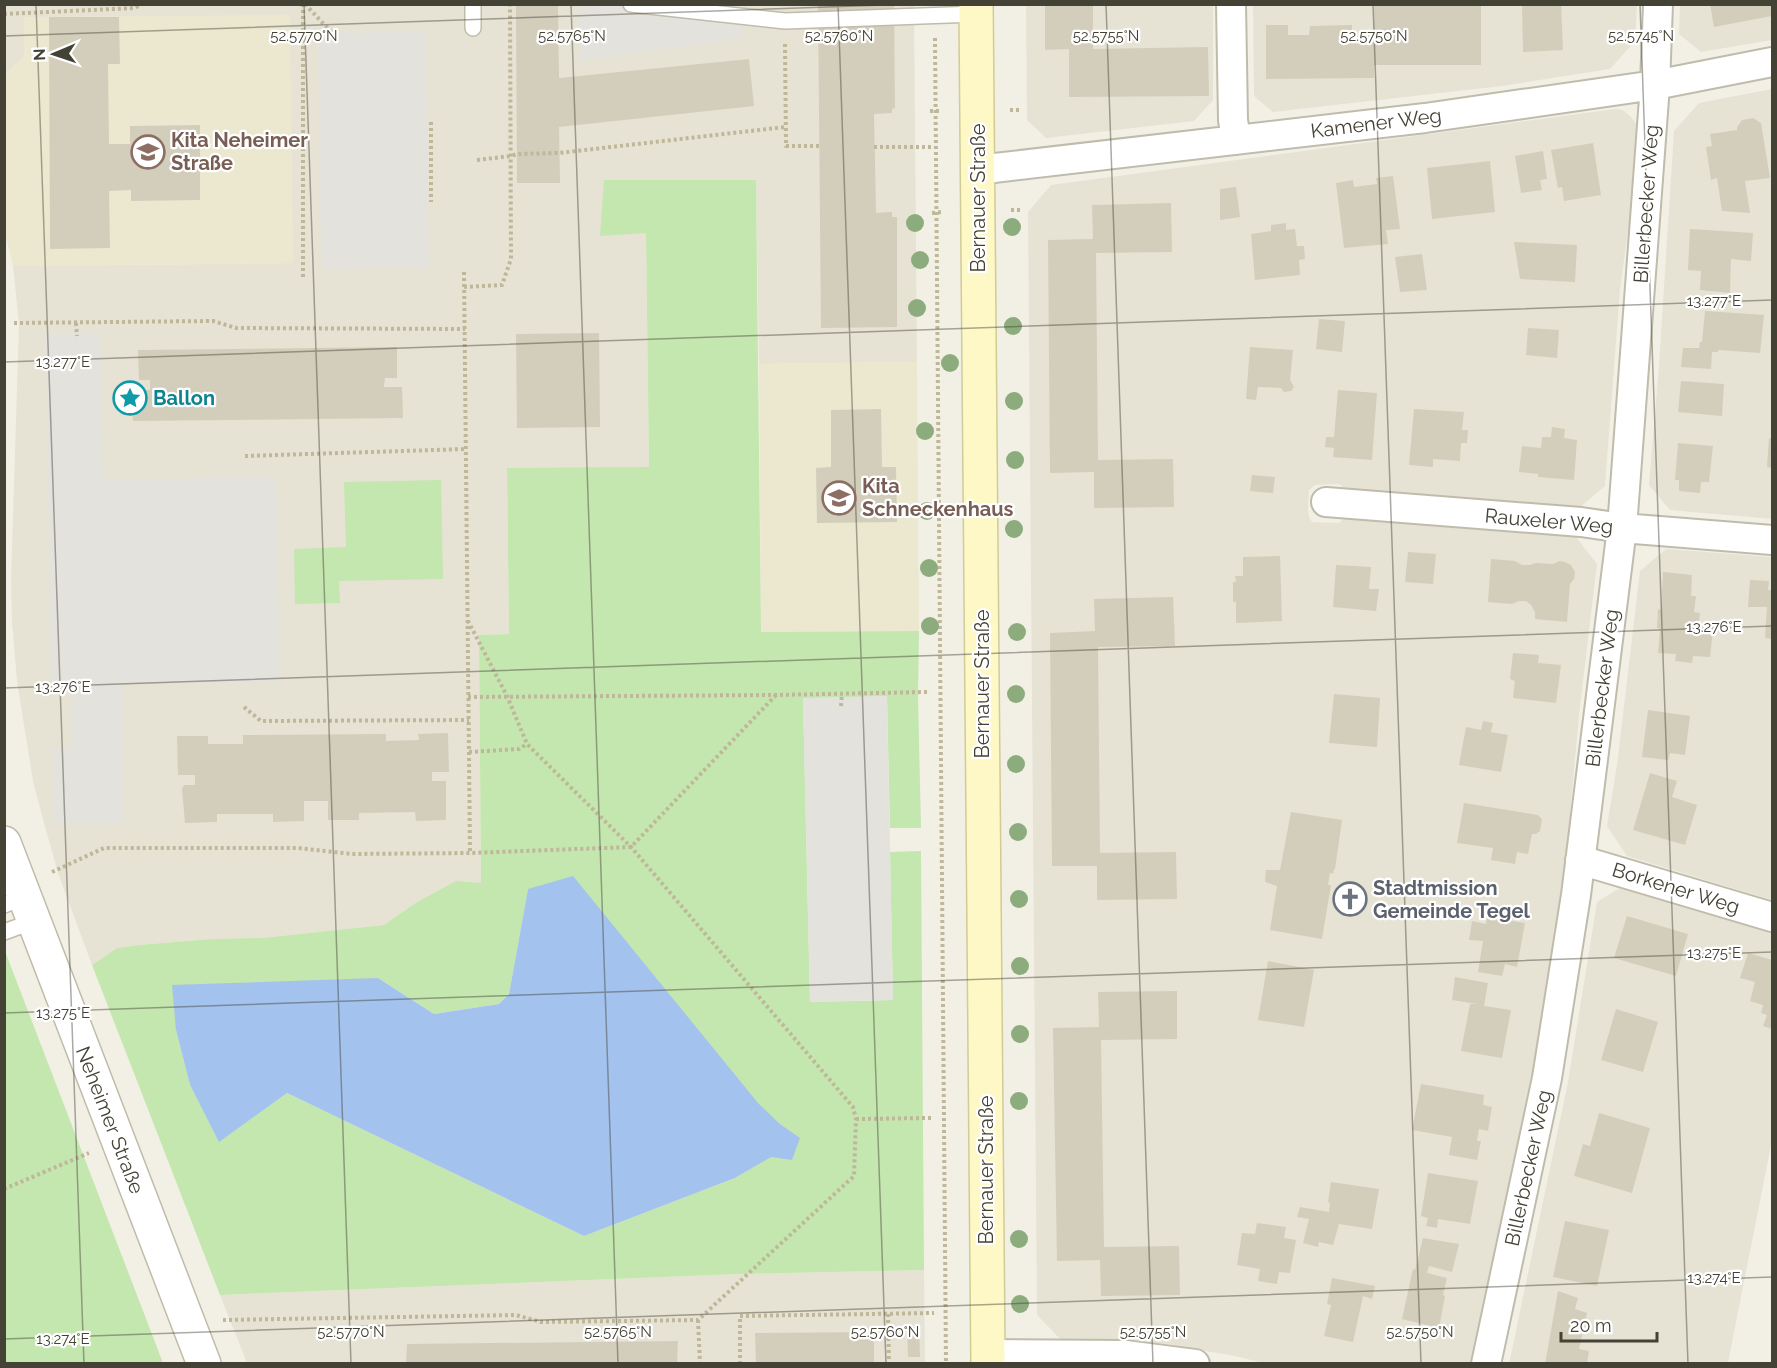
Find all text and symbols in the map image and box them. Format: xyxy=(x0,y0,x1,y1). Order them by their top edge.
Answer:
north arrow xyxy=(24,24,84,84)
text: 52.5770°N xyxy=(270,27,338,45)
text: 52.5765°N xyxy=(538,27,606,45)
text: 52.5760°N xyxy=(805,27,873,45)
text: 52.5755°N xyxy=(1073,27,1139,45)
text: 52.5750°N xyxy=(1340,27,1408,45)
text: 52.5745°N xyxy=(1608,27,1674,45)
text: N xyxy=(30,48,49,61)
street label: Kamener Weg xyxy=(1309,103,1443,143)
street label: Bernauer Straße xyxy=(966,123,990,273)
street label: Billerbecker Weg xyxy=(1628,124,1664,284)
place label: Kita Neheimer Straße xyxy=(171,128,308,175)
school or university icon: Kita Neheimer Straße xyxy=(130,134,166,170)
text: 13.277°E xyxy=(1687,292,1741,310)
text: 13.277°E xyxy=(36,353,90,371)
place icon: Ballon xyxy=(112,380,148,416)
place label: Ballon xyxy=(153,386,215,410)
place label: Kita Schneckenhaus xyxy=(862,474,1014,521)
school or university icon: Kita Schneckenhaus xyxy=(821,480,857,516)
street label: Rauxeler Weg xyxy=(1484,503,1614,539)
street label: Billerbecker Weg xyxy=(1580,608,1624,768)
street label: Bernauer Straße xyxy=(970,609,994,759)
text: 13.276°E xyxy=(1686,618,1742,636)
text: 13.276°E xyxy=(35,678,91,696)
street label: Borkener Weg xyxy=(1609,857,1743,919)
place label: Stadtmission Gemeinde Tegel xyxy=(1373,876,1530,923)
church icon: Stadtmission Gemeinde Tegel xyxy=(1332,881,1368,917)
text: 13.275°E xyxy=(1687,944,1741,962)
text: 13.275°E xyxy=(36,1004,90,1022)
street label: Neheimer Straße xyxy=(71,1043,149,1197)
street label: Billerbecker Weg xyxy=(1500,1088,1556,1248)
street label: Bernauer Straße xyxy=(974,1095,998,1245)
text: 13.274°E xyxy=(1687,1269,1741,1287)
scale bar xyxy=(1561,1305,1657,1343)
text: 20 m xyxy=(1570,1315,1612,1336)
text: 52.5770°N xyxy=(317,1323,385,1341)
text: 52.5765°N xyxy=(584,1323,652,1341)
text: 52.5760°N xyxy=(851,1323,919,1341)
text: 52.5755°N xyxy=(1120,1323,1186,1341)
text: 52.5750°N xyxy=(1386,1323,1454,1341)
text: 13.274°E xyxy=(36,1330,90,1348)

